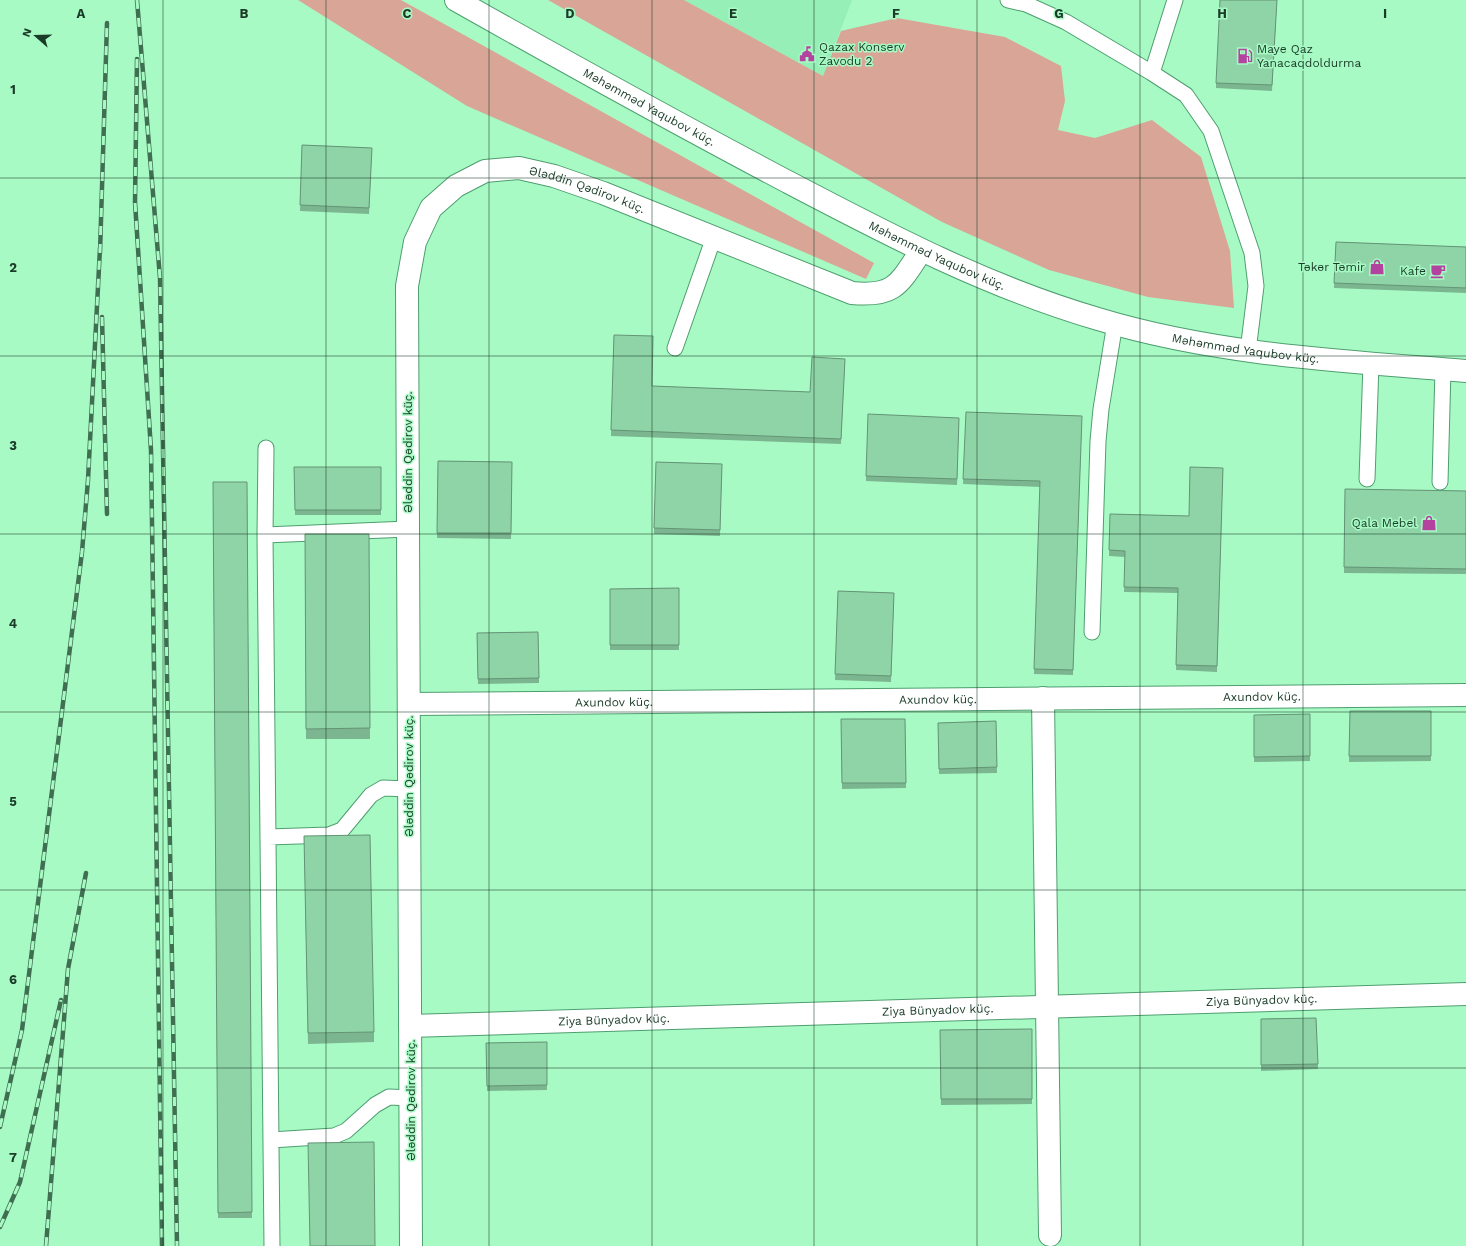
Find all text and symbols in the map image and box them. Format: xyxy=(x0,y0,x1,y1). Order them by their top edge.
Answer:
text: A xyxy=(77,6,86,21)
text: B xyxy=(240,6,249,21)
text: C xyxy=(403,6,412,21)
text: D xyxy=(565,6,575,21)
text: E xyxy=(729,6,737,21)
text: F xyxy=(892,6,900,21)
text: G xyxy=(1054,6,1064,21)
text: H xyxy=(1217,6,1227,21)
text: I xyxy=(1383,6,1387,21)
north arrow xyxy=(16,16,56,56)
text: N xyxy=(20,27,35,39)
place label: Qazax Konserv Zavodu 2 xyxy=(819,40,905,68)
place label: Maye Qaz Yanacaqdoldurma xyxy=(1257,42,1362,70)
public building icon: Qazax Konserv Zavodu 2 xyxy=(798,45,816,63)
fuel station icon: Maye Qaz Yanacaqdoldurma xyxy=(1236,47,1254,65)
street label: Məhəmməd Yaqubov küç. xyxy=(581,65,718,149)
text: 1 xyxy=(10,82,16,97)
street label: Ələddin Qədirov küç. xyxy=(528,164,647,216)
street label: Məhəmməd Yaqubov küç. xyxy=(867,218,1007,293)
shop icon: Təkər Təmir xyxy=(1368,258,1386,276)
text: 2 xyxy=(9,260,17,275)
place label: Təkər Təmir xyxy=(1298,260,1365,274)
cafe icon: Kafe xyxy=(1429,262,1447,280)
place label: Kafe xyxy=(1400,264,1426,278)
street label: Məhəmməd Yaqubov küç. xyxy=(1171,331,1320,366)
street label: Ələddin Qədirov küç. xyxy=(401,391,415,513)
text: 3 xyxy=(9,438,17,453)
shop icon: Qala Mebel xyxy=(1420,514,1438,532)
place label: Qala Mebel xyxy=(1352,516,1417,530)
text: 4 xyxy=(9,616,18,631)
street label: Axundov küç. xyxy=(1223,689,1301,704)
street label: Axundov küç. xyxy=(899,692,977,707)
street label: Axundov küç. xyxy=(575,695,653,710)
street label: Ələddin Qədirov küç. xyxy=(402,715,416,837)
text: 5 xyxy=(9,794,17,809)
text: 6 xyxy=(9,972,17,987)
street label: Ziya Bünyadov küç. xyxy=(1206,992,1318,1009)
street label: Ziya Bünyadov küç. xyxy=(882,1001,994,1019)
street label: Ziya Bünyadov küç. xyxy=(558,1011,670,1029)
street label: Ələddin Qədirov küç. xyxy=(404,1039,418,1161)
text: 7 xyxy=(9,1150,17,1165)

